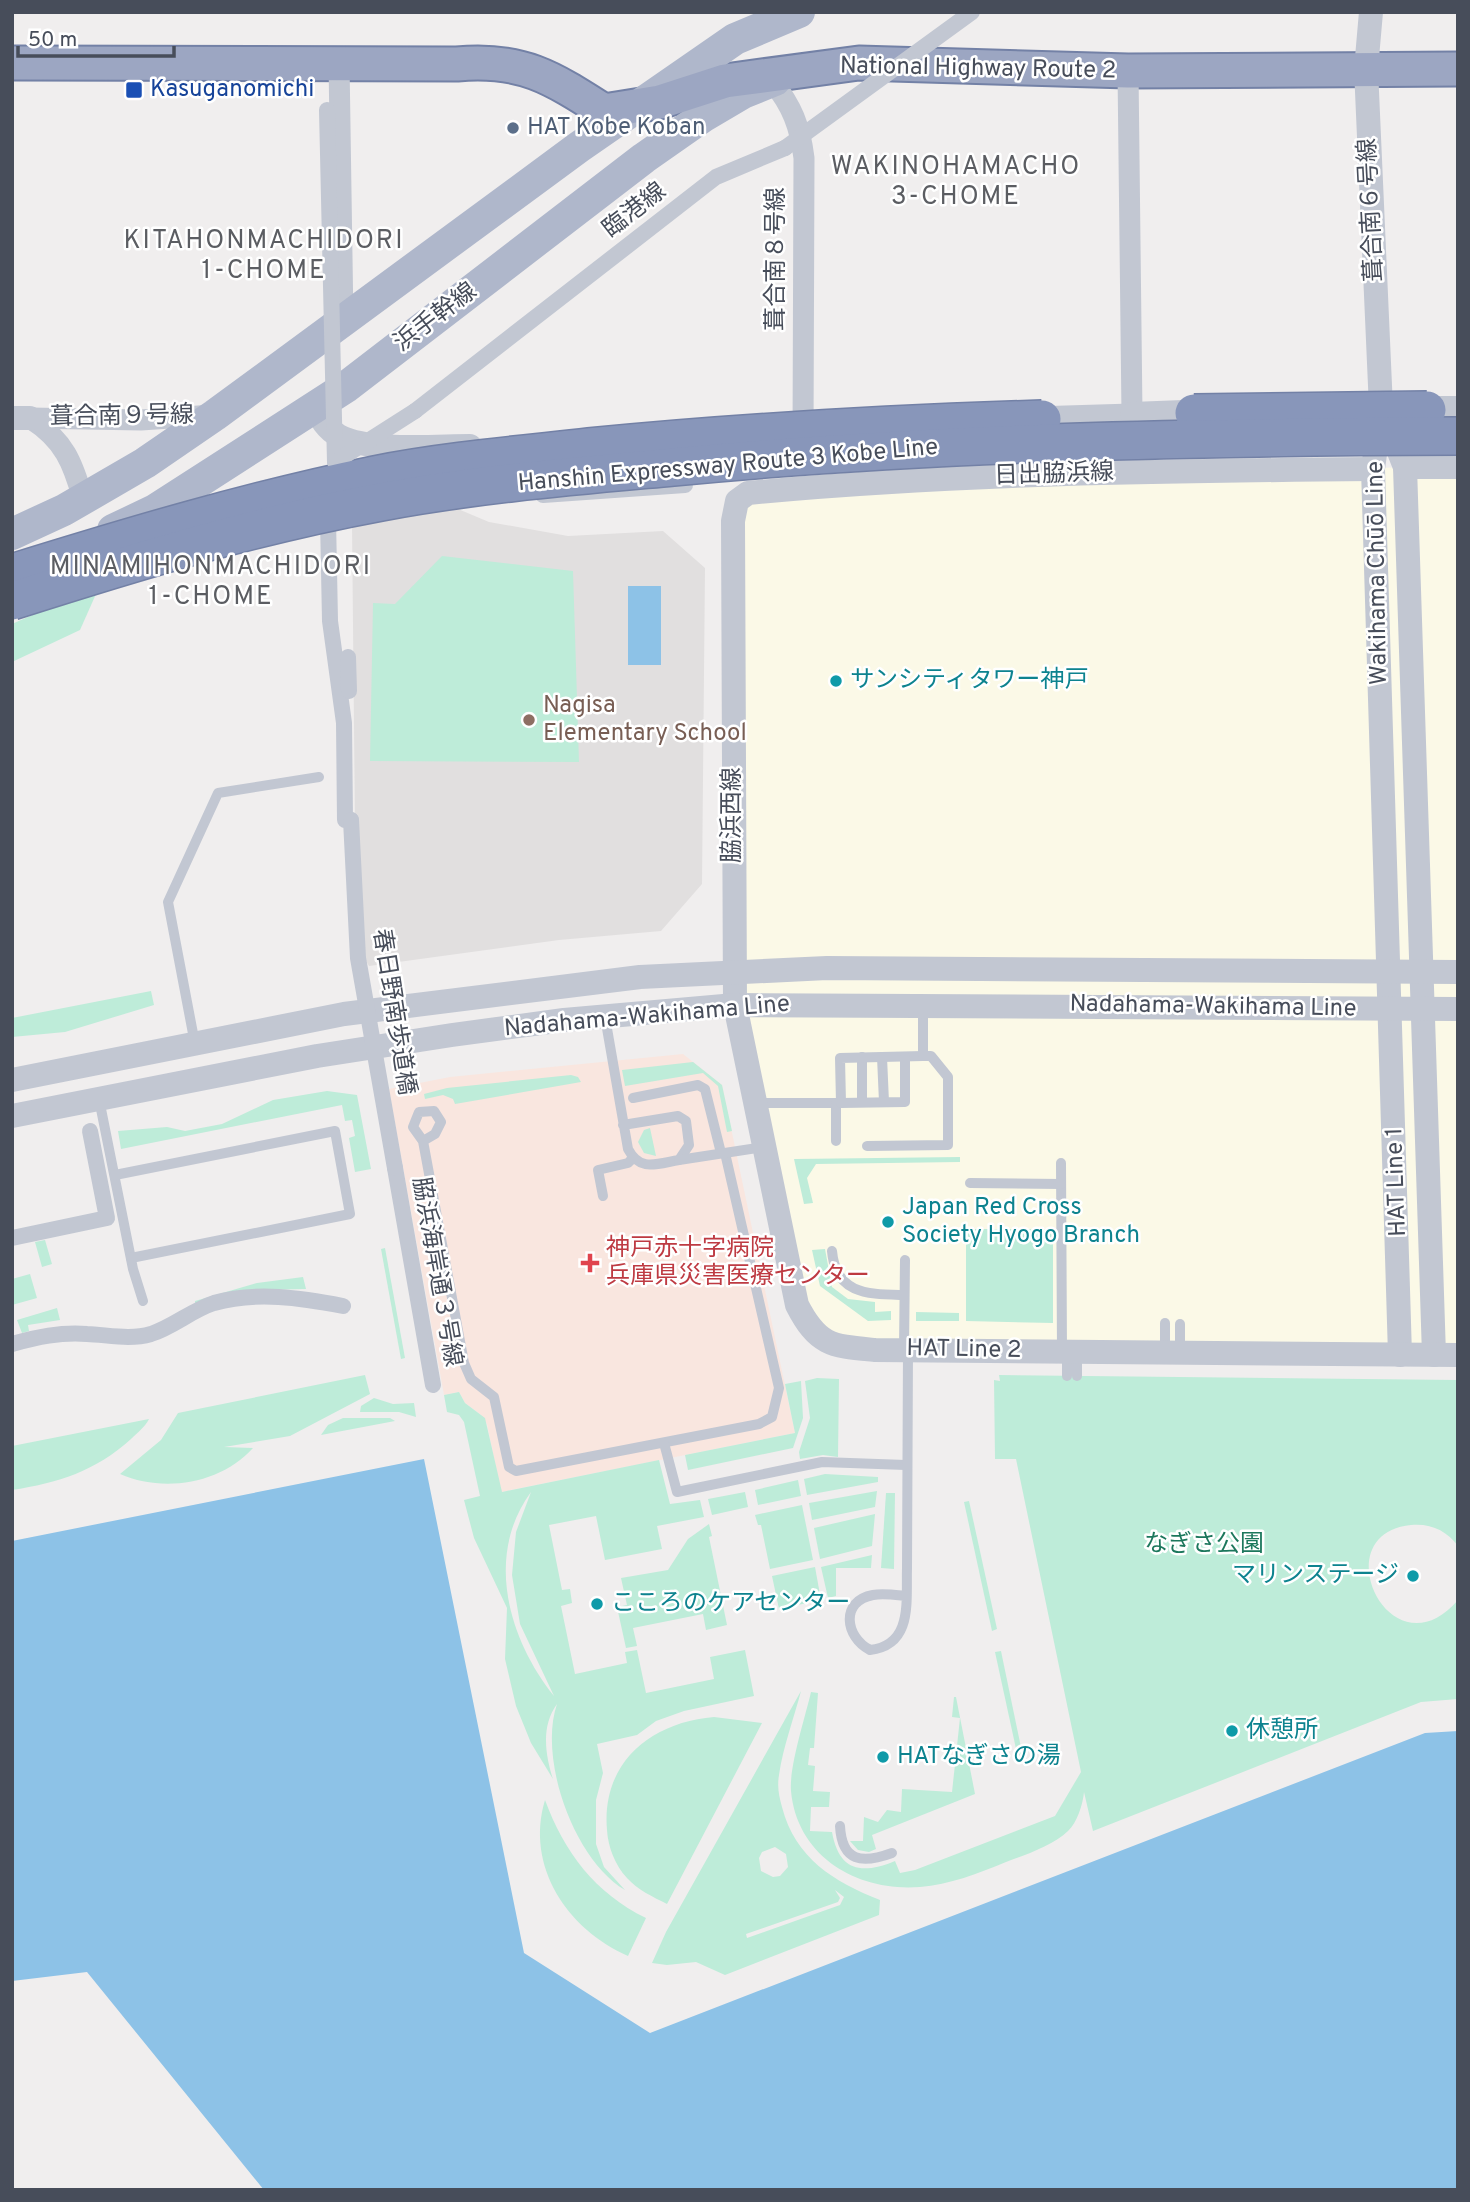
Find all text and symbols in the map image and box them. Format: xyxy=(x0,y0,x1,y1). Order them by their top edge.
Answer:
scale bar xyxy=(18,14,173,58)
text: 50 m xyxy=(28,27,77,54)
street label: National Highway Route 2 xyxy=(839,52,1117,86)
place label: Kasuganomichi xyxy=(150,75,314,105)
marker: Kasuganomichi xyxy=(124,80,144,100)
place label: HAT Kobe Koban xyxy=(527,113,706,143)
marker: HAT Kobe Koban xyxy=(505,120,521,136)
street label: 葺合南６号線 xyxy=(1353,137,1391,283)
district label: WAKINOHAMACHO 3-CHOME xyxy=(831,151,1081,214)
street label: 臨港線 xyxy=(597,177,673,245)
street label: 葺合南８号線 xyxy=(762,187,792,331)
district label: KITAHONMACHIDORI 1-CHOME xyxy=(124,225,405,288)
street label: 浜手幹線 xyxy=(389,277,483,359)
street label: 葺合南９号線 xyxy=(50,401,194,433)
street label: Hanshin Expressway Route 3 Kobe Line xyxy=(517,433,939,499)
street label: 日出脇浜線 xyxy=(994,458,1114,492)
street label: Wakihama Chūō Line xyxy=(1361,461,1395,685)
district label: MINAMIHONMACHIDORI 1-CHOME xyxy=(50,551,372,614)
place label: サンシティタワー神戸 xyxy=(850,666,1089,696)
marker: サンシティタワー神戸 xyxy=(828,673,844,689)
place label: Nagisa Elementary School xyxy=(543,691,747,749)
marker: Nagisa Elementary School xyxy=(521,712,537,728)
street label: 脇浜西線 xyxy=(718,767,748,863)
street label: 春日野南歩道橋 xyxy=(365,927,421,1097)
street label: Nadahama-Wakihama Line xyxy=(1069,989,1357,1025)
street label: Nadahama-Wakihama Line xyxy=(503,990,791,1044)
street label: HAT Line 1 xyxy=(1380,1127,1414,1237)
street label: 脇浜海岸通３号線 xyxy=(405,1175,467,1369)
place label: Japan Red Cross Society Hyogo Branch xyxy=(902,1193,1140,1251)
marker: Japan Red Cross Society Hyogo Branch xyxy=(880,1214,896,1230)
place label: 神戸赤十字病院 兵庫県災害医療センター xyxy=(606,1234,870,1292)
marker: 神戸赤十字病院 兵庫県災害医療センター xyxy=(580,1253,600,1273)
street label: HAT Line 2 xyxy=(906,1334,1022,1366)
park label: なぎさ公園 xyxy=(1144,1530,1264,1560)
place label: マリンステージ xyxy=(1232,1561,1399,1591)
marker: マリンステージ xyxy=(1405,1568,1421,1584)
place label: こころのケアセンター xyxy=(611,1589,851,1619)
marker: こころのケアセンター xyxy=(589,1596,605,1612)
place label: 休憩所 xyxy=(1246,1716,1318,1746)
marker: 休憩所 xyxy=(1224,1723,1240,1739)
place label: HATなぎさの湯 xyxy=(897,1742,1061,1772)
marker: HATなぎさの湯 xyxy=(875,1749,891,1765)

